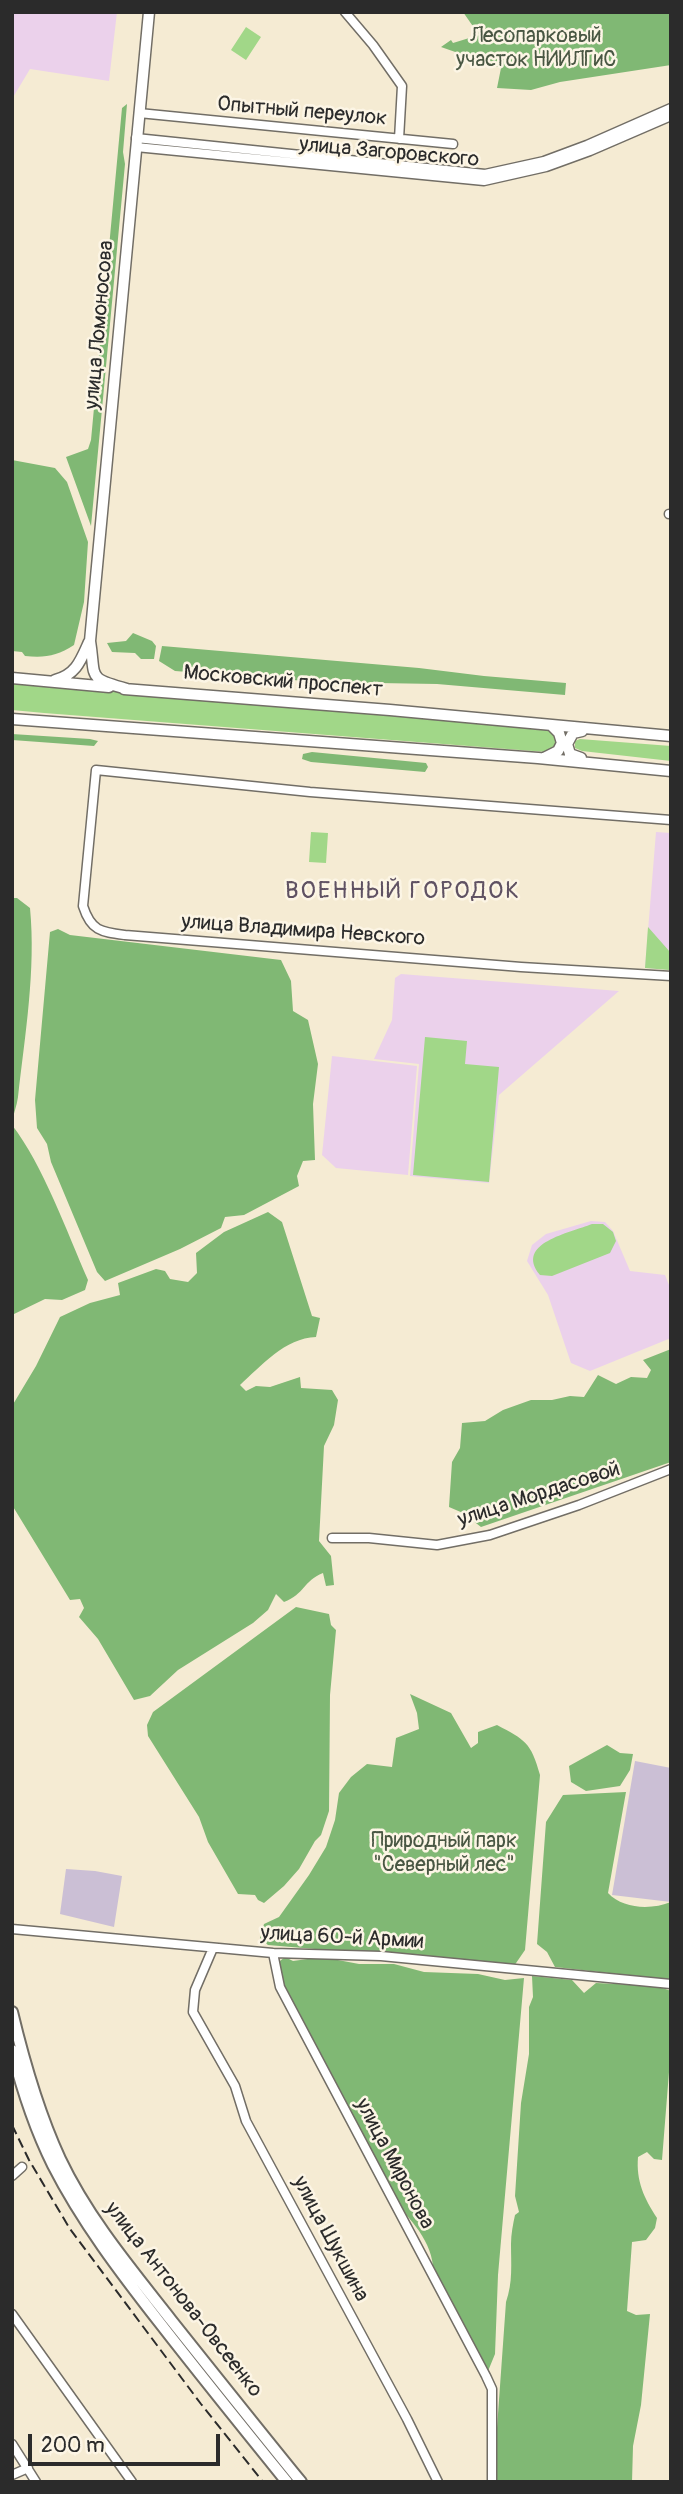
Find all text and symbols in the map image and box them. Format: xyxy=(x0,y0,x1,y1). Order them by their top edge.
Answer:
park label: Лесопарковый участок НИИЛГиС xyxy=(456,24,616,74)
street label: Опытный переулок xyxy=(216,92,388,132)
street label: улица Загоровского xyxy=(298,133,480,173)
street label: улица Ломоносова xyxy=(80,239,120,411)
street label: Московский проспект xyxy=(182,661,384,703)
district label: ВОЕННЫЙ ГОРОДОК xyxy=(287,878,519,906)
street label: улица Владимира Невского xyxy=(180,910,426,952)
street label: улица Мордасовой xyxy=(455,1457,623,1533)
park label: Природный парк "Северный лес" xyxy=(371,1829,517,1879)
street label: улица 60-й Армии xyxy=(260,1921,424,1955)
street label: улица Миронова xyxy=(349,2094,439,2234)
street label: улица Шукшина xyxy=(286,2172,374,2306)
street label: улица Антонова-Овсеенко xyxy=(99,2197,267,2403)
scale bar xyxy=(32,2420,224,2464)
text: 200 m xyxy=(41,2432,105,2459)

